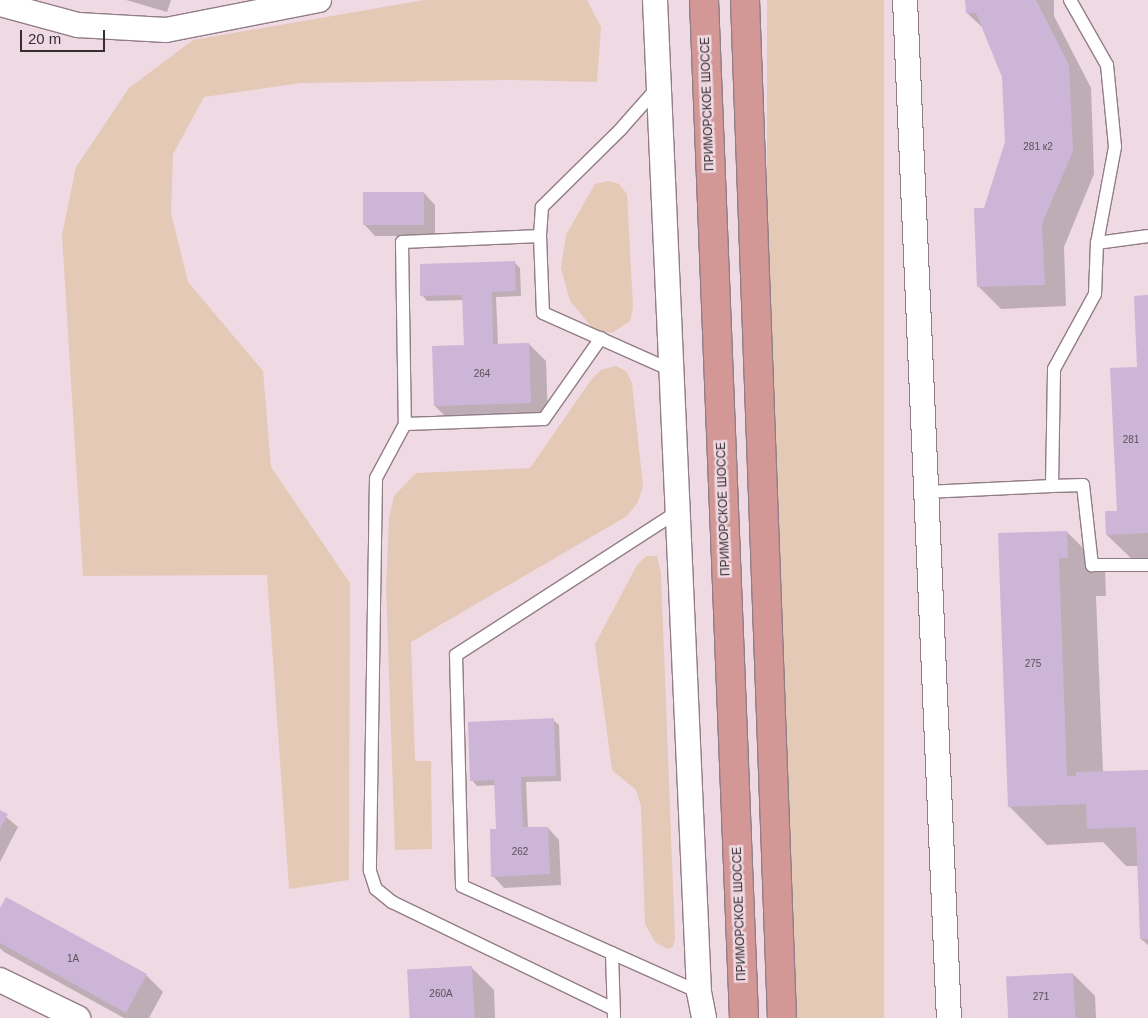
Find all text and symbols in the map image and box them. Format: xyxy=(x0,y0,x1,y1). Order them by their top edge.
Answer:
scale bar xyxy=(22,20,108,52)
text: 20 m xyxy=(28,30,61,47)
street label: ПРИМОРСКОЕ ШОССЕ xyxy=(698,37,718,171)
house number: 281 к2 xyxy=(1023,141,1053,153)
house number: 264 xyxy=(474,368,490,380)
house number: 281 xyxy=(1123,434,1139,446)
street label: ПРИМОРСКОЕ ШОССЕ xyxy=(714,442,734,576)
house number: 275 xyxy=(1025,658,1041,670)
house number: 262 xyxy=(512,846,528,858)
street label: ПРИМОРСКОЕ ШОССЕ xyxy=(730,847,750,981)
house number: 1А xyxy=(67,953,79,965)
house number: 260А xyxy=(429,988,453,1000)
house number: 271 xyxy=(1033,991,1049,1003)

